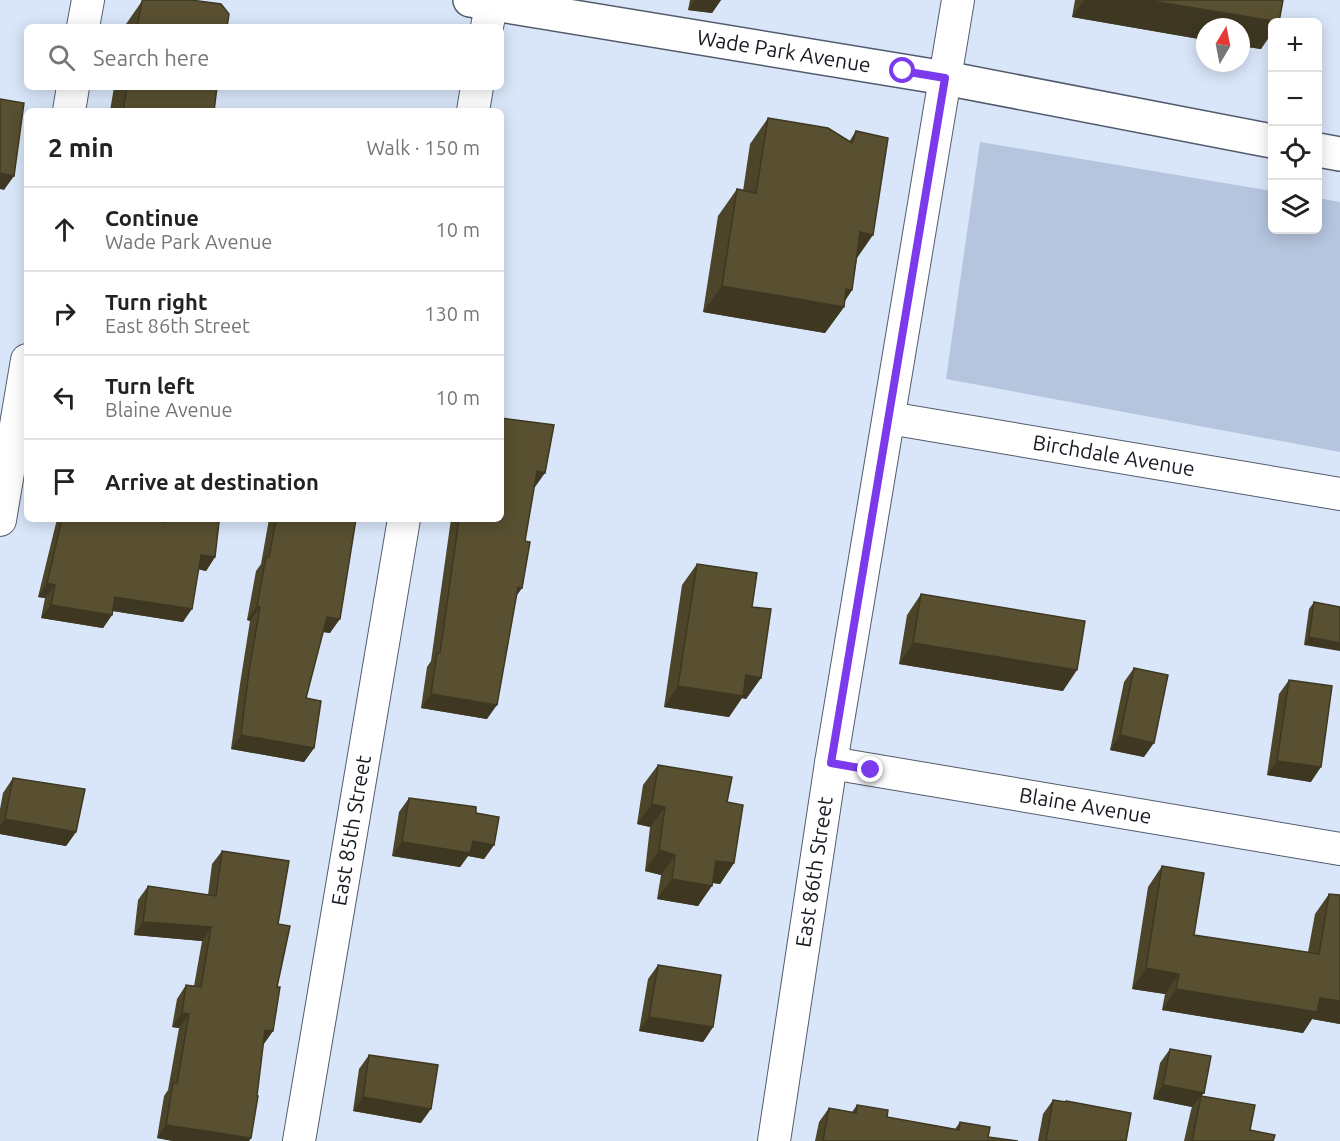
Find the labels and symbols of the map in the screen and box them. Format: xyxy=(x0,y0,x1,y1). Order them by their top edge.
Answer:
north arrow xyxy=(1196,18,1250,72)
street label: Wade Park Avenue xyxy=(695,24,873,77)
route start xyxy=(889,57,915,83)
street label: Birchdale Avenue xyxy=(1031,429,1197,480)
street label: East 85th Street xyxy=(326,753,375,907)
route end xyxy=(857,756,883,782)
street label: Blaine Avenue xyxy=(1017,782,1154,828)
street label: East 86th Street xyxy=(790,795,837,949)

